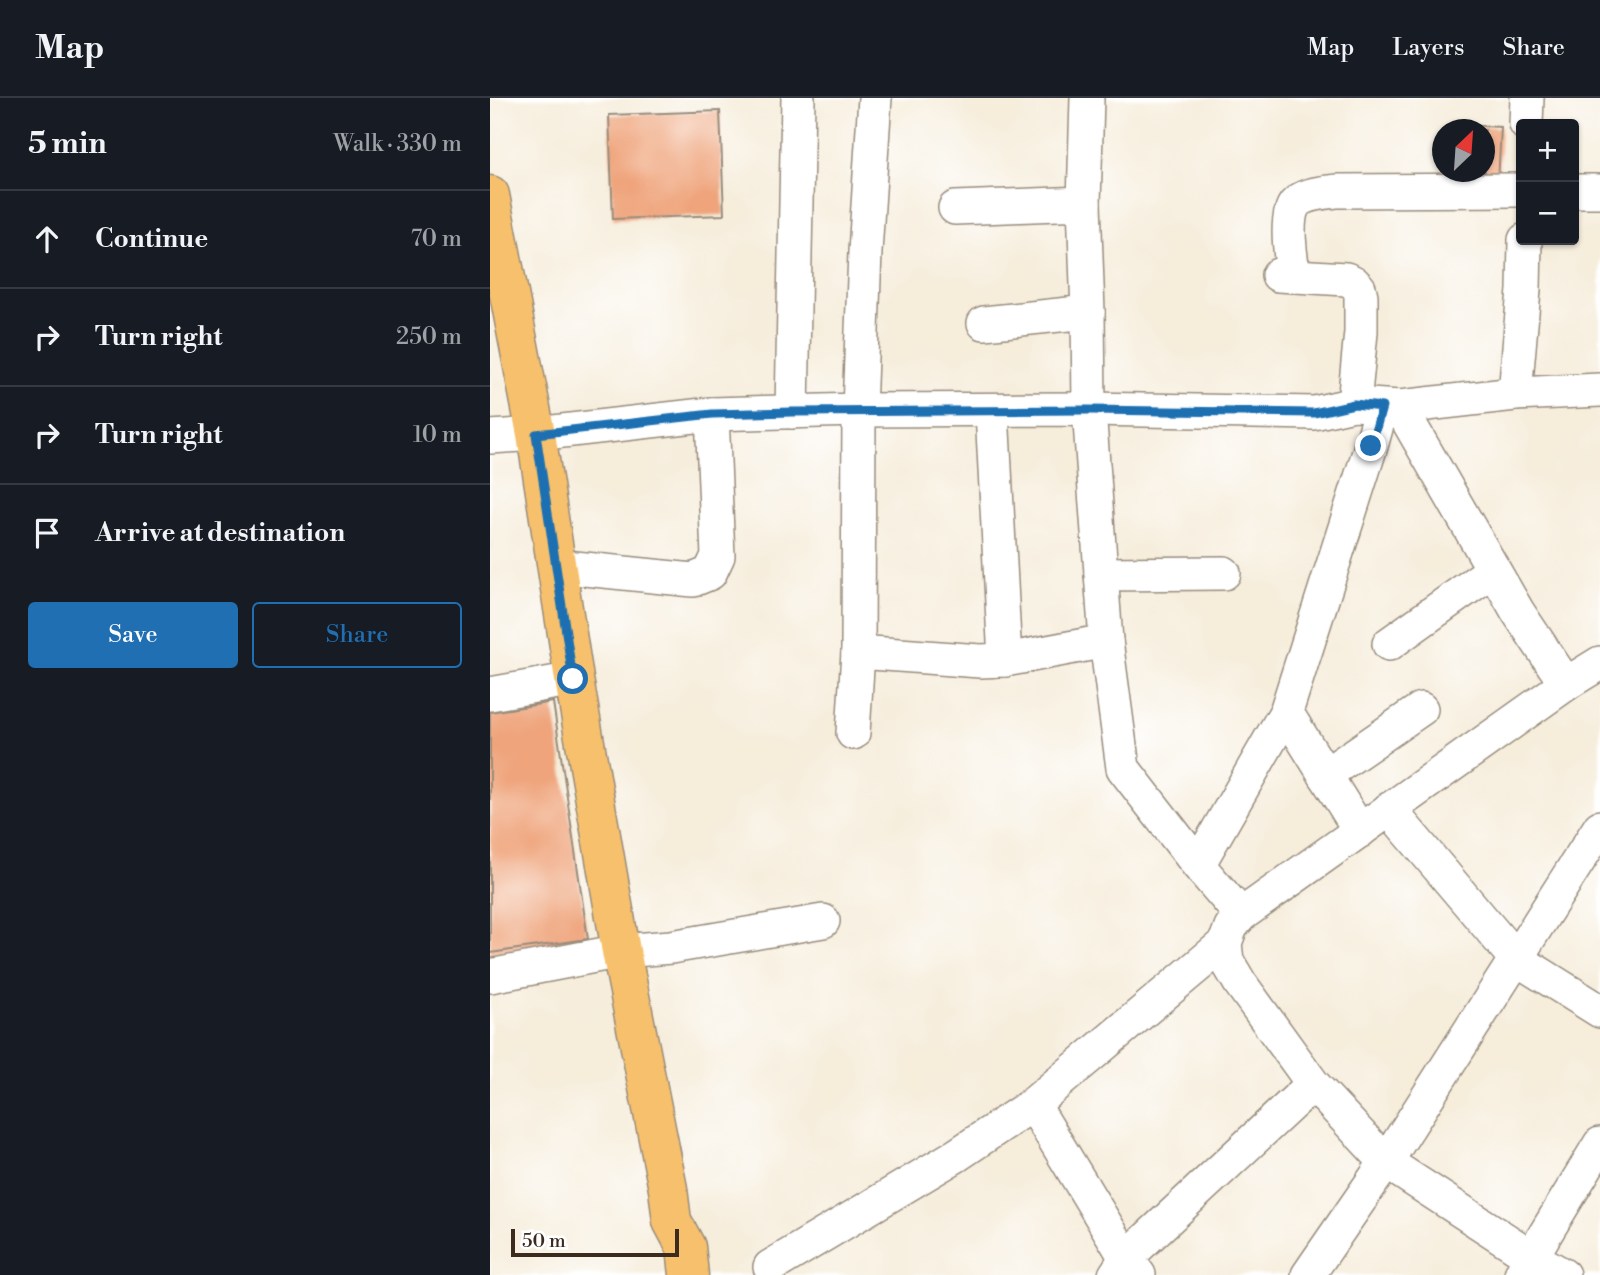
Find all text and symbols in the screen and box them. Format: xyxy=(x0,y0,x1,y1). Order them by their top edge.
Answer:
text: Map xyxy=(35,28,104,69)
text: Map xyxy=(1307,33,1354,63)
text: Layers xyxy=(1392,33,1464,63)
text: Share xyxy=(1502,33,1565,63)
north arrow xyxy=(1432,119,1495,182)
map controls xyxy=(1516,119,1579,245)
button: + xyxy=(1516,119,1579,182)
text: 5 min xyxy=(28,125,107,163)
text: Walk · 330 m xyxy=(333,130,462,158)
button: − xyxy=(1516,182,1579,245)
icon: ahead xyxy=(28,220,66,258)
text: Continue xyxy=(95,223,208,255)
text: 70 m xyxy=(411,225,462,253)
icon: right xyxy=(28,318,66,356)
text: Turn right xyxy=(95,321,223,353)
text: 250 m xyxy=(396,323,462,351)
icon: right xyxy=(28,416,66,454)
text: Turn right xyxy=(95,419,223,451)
text: 10 m xyxy=(413,421,462,449)
route end xyxy=(1355,430,1386,461)
icon: arrive xyxy=(28,514,66,552)
text: Arrive at destination xyxy=(95,517,345,549)
button: Save xyxy=(28,602,238,668)
button: Share xyxy=(252,602,462,668)
route start xyxy=(557,663,588,694)
scale bar xyxy=(511,1226,679,1258)
text: 50 m xyxy=(522,1229,566,1253)

